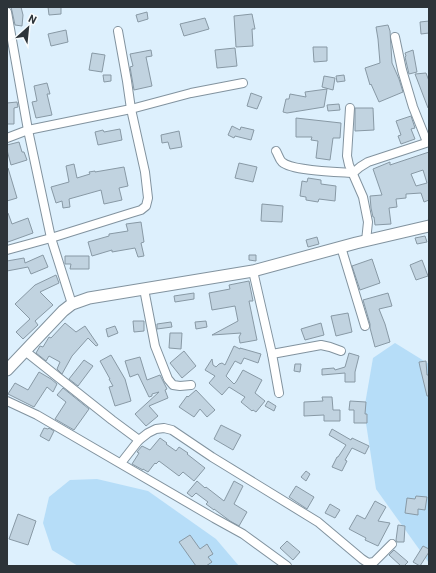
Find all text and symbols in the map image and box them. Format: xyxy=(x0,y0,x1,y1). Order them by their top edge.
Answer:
north arrow xyxy=(8,8,48,48)
text: N xyxy=(27,11,39,26)

